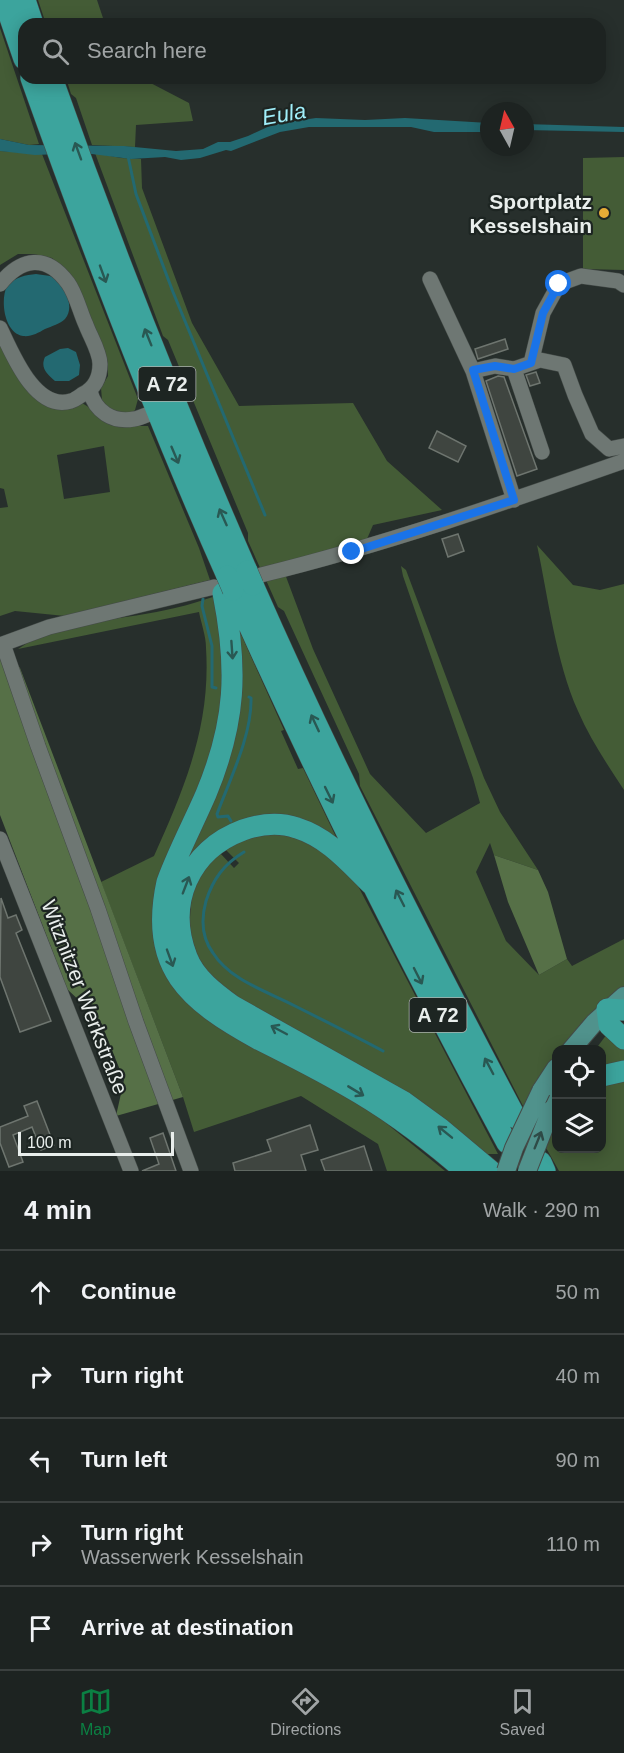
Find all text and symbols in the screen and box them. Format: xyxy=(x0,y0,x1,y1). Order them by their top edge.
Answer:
search box xyxy=(18,18,606,84)
icon: search xyxy=(39,35,72,68)
text: Search here xyxy=(87,38,207,63)
water label: Eula xyxy=(260,98,308,130)
north arrow xyxy=(480,102,534,156)
one-way arrow xyxy=(72,142,83,161)
place label: Sportplatz Kesselshain xyxy=(469,190,592,237)
marker: Sportplatz Kesselshain xyxy=(597,206,611,220)
one-way arrow xyxy=(98,265,109,283)
route start xyxy=(545,270,571,296)
one-way arrow xyxy=(142,328,153,347)
road number: A 72 xyxy=(138,367,195,401)
one-way arrow xyxy=(170,446,181,464)
one-way arrow xyxy=(217,509,228,527)
route end xyxy=(338,538,364,564)
one-way arrow xyxy=(227,640,238,660)
one-way arrow xyxy=(309,714,321,732)
one-way arrow xyxy=(324,786,336,804)
one-way arrow xyxy=(181,876,192,894)
one-way arrow xyxy=(394,889,406,907)
street label: Witznitzer Werkstraße xyxy=(37,897,133,1097)
one-way arrow xyxy=(165,948,176,967)
one-way arrow xyxy=(412,967,424,984)
road number: A 72 xyxy=(410,998,466,1032)
one-way arrow xyxy=(271,1024,289,1035)
map controls xyxy=(552,1045,606,1153)
button: locate xyxy=(552,1045,606,1099)
one-way arrow xyxy=(483,1058,494,1076)
one-way arrow xyxy=(347,1086,364,1098)
button: layers xyxy=(552,1099,606,1153)
one-way arrow xyxy=(437,1126,453,1139)
scale bar xyxy=(18,1129,174,1156)
one-way arrow xyxy=(533,1131,544,1150)
text: 100 m xyxy=(27,1134,71,1151)
text: 4 min xyxy=(24,1195,92,1225)
text: Walk · 290 m xyxy=(483,1199,600,1221)
icon: ahead xyxy=(24,1276,57,1309)
text: Continue xyxy=(81,1279,176,1304)
text: 50 m xyxy=(556,1281,600,1303)
icon: right xyxy=(24,1360,57,1393)
text: Turn right xyxy=(81,1363,183,1388)
text: 40 m xyxy=(556,1365,600,1387)
icon: left xyxy=(24,1444,57,1477)
text: Turn left xyxy=(81,1447,167,1472)
text: 90 m xyxy=(556,1449,600,1471)
text: Turn right xyxy=(81,1520,183,1545)
icon: right xyxy=(24,1528,57,1561)
text: 110 m xyxy=(546,1533,600,1555)
text: Wasserwerk Kesselshain xyxy=(81,1546,304,1568)
icon: arrive xyxy=(24,1612,57,1645)
text: Arrive at destination xyxy=(81,1615,294,1640)
tab: Map xyxy=(79,1685,112,1739)
tab: Directions xyxy=(270,1685,341,1739)
tab: Saved xyxy=(500,1685,545,1739)

